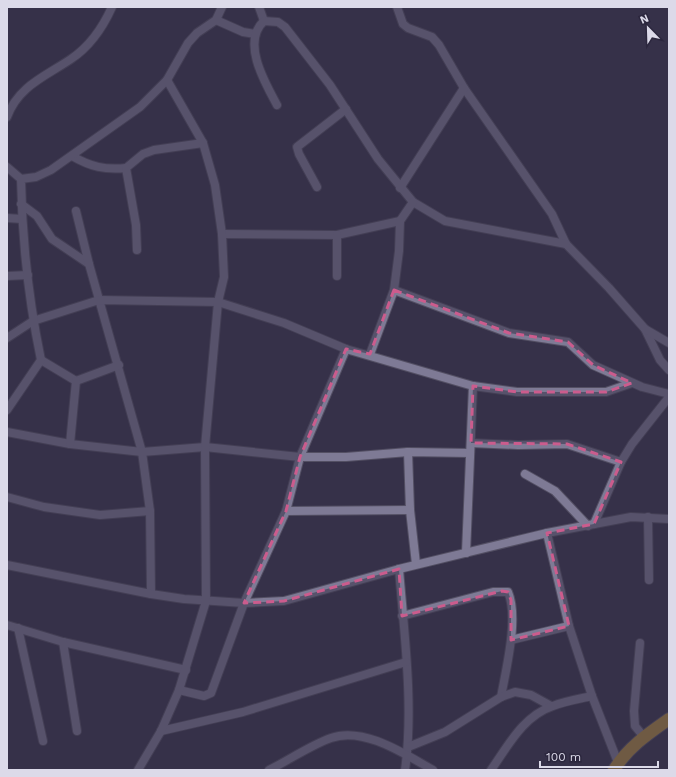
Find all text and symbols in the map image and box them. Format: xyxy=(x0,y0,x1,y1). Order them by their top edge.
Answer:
north arrow xyxy=(628,8,668,48)
text: N xyxy=(638,12,651,27)
scale bar xyxy=(540,743,658,769)
text: 100 m xyxy=(546,750,581,764)

